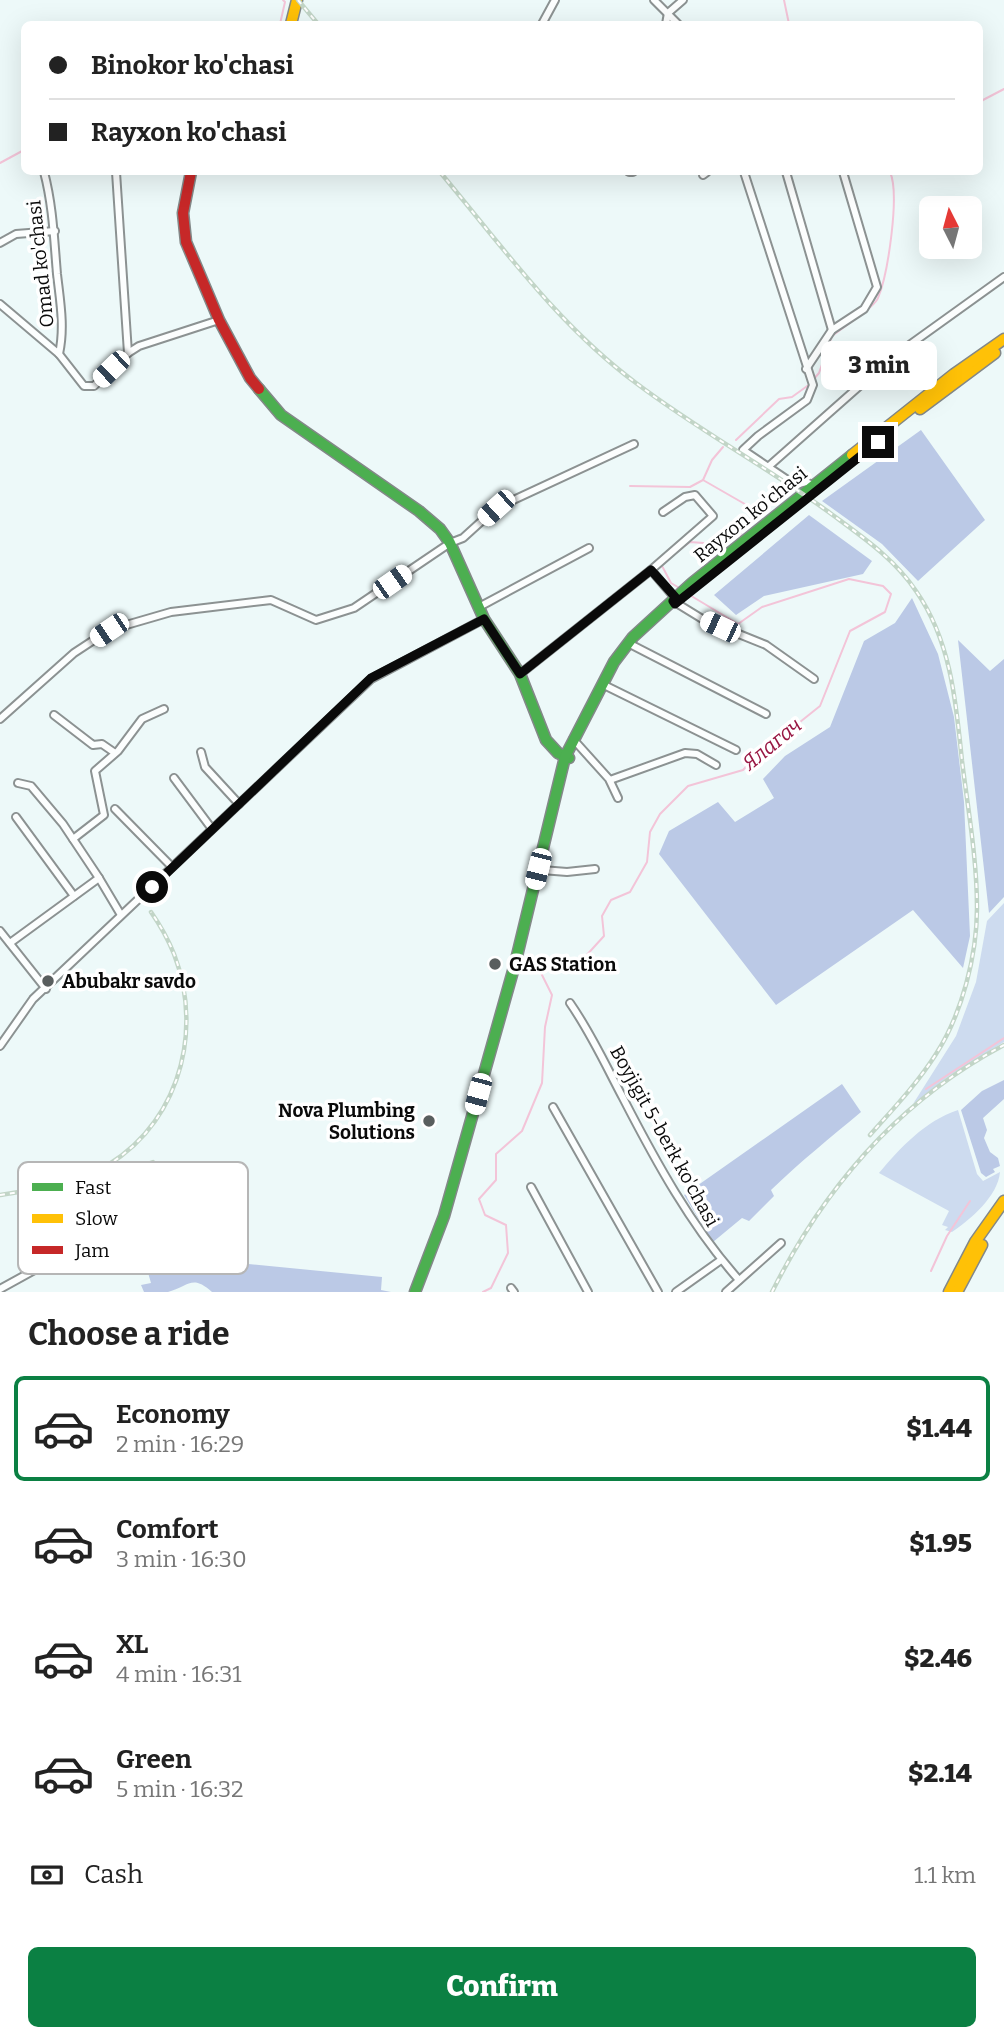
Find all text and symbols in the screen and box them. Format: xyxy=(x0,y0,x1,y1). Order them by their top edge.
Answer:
text: Binokor ko'chasi xyxy=(91,50,294,81)
text: Rayxon ko'chasi xyxy=(91,117,287,148)
north arrow xyxy=(919,196,982,259)
map controls xyxy=(919,196,982,259)
street label: Omad ko'chasi xyxy=(22,199,59,329)
callout: 3 min xyxy=(820,340,936,390)
car xyxy=(89,347,134,391)
text: 3 min xyxy=(848,351,910,379)
route end xyxy=(862,426,894,458)
street label: Rayxon ko'chasi xyxy=(689,461,812,567)
car xyxy=(474,486,519,530)
car xyxy=(369,561,416,603)
car xyxy=(697,609,744,645)
car xyxy=(86,610,133,650)
water label: Ялагач xyxy=(736,712,807,777)
car xyxy=(523,846,554,892)
route start xyxy=(136,871,168,903)
place label: GAS Station xyxy=(509,953,617,976)
marker: GAS Station xyxy=(487,956,503,972)
place label: Abubakr savdo xyxy=(62,970,196,993)
marker: Abubakr savdo xyxy=(40,973,56,989)
street label: Boyjigit 5-berk ko'chasi xyxy=(605,1042,724,1231)
car xyxy=(463,1071,494,1117)
place label: Nova Plumbing Solutions xyxy=(278,1099,415,1144)
marker: Nova Plumbing Solutions xyxy=(421,1113,437,1129)
legend xyxy=(18,1162,248,1274)
text: Fast xyxy=(75,1176,112,1199)
text: Slow xyxy=(75,1207,118,1230)
text: Jam xyxy=(74,1239,109,1262)
text: Choose a ride xyxy=(28,1315,229,1353)
icon: car xyxy=(32,1397,95,1460)
text: Economy xyxy=(116,1399,230,1430)
text: $1.44 xyxy=(906,1413,972,1444)
text: 2 min · 16:29 xyxy=(116,1430,244,1458)
icon: car xyxy=(32,1512,95,1575)
text: Comfort xyxy=(116,1514,219,1545)
text: $1.95 xyxy=(909,1528,972,1559)
text: 3 min · 16:30 xyxy=(116,1545,247,1573)
icon: car xyxy=(32,1627,95,1690)
text: XL xyxy=(116,1629,148,1660)
text: $2.46 xyxy=(904,1643,972,1674)
text: 4 min · 16:31 xyxy=(116,1660,242,1688)
icon: car xyxy=(32,1742,95,1805)
text: Green xyxy=(116,1744,192,1775)
text: $2.14 xyxy=(908,1758,972,1789)
text: 5 min · 16:32 xyxy=(116,1775,244,1803)
icon: cash xyxy=(28,1856,66,1894)
text: Cash xyxy=(84,1859,143,1890)
text: 1.1 km xyxy=(914,1861,976,1889)
button: Confirm xyxy=(28,1947,976,2027)

